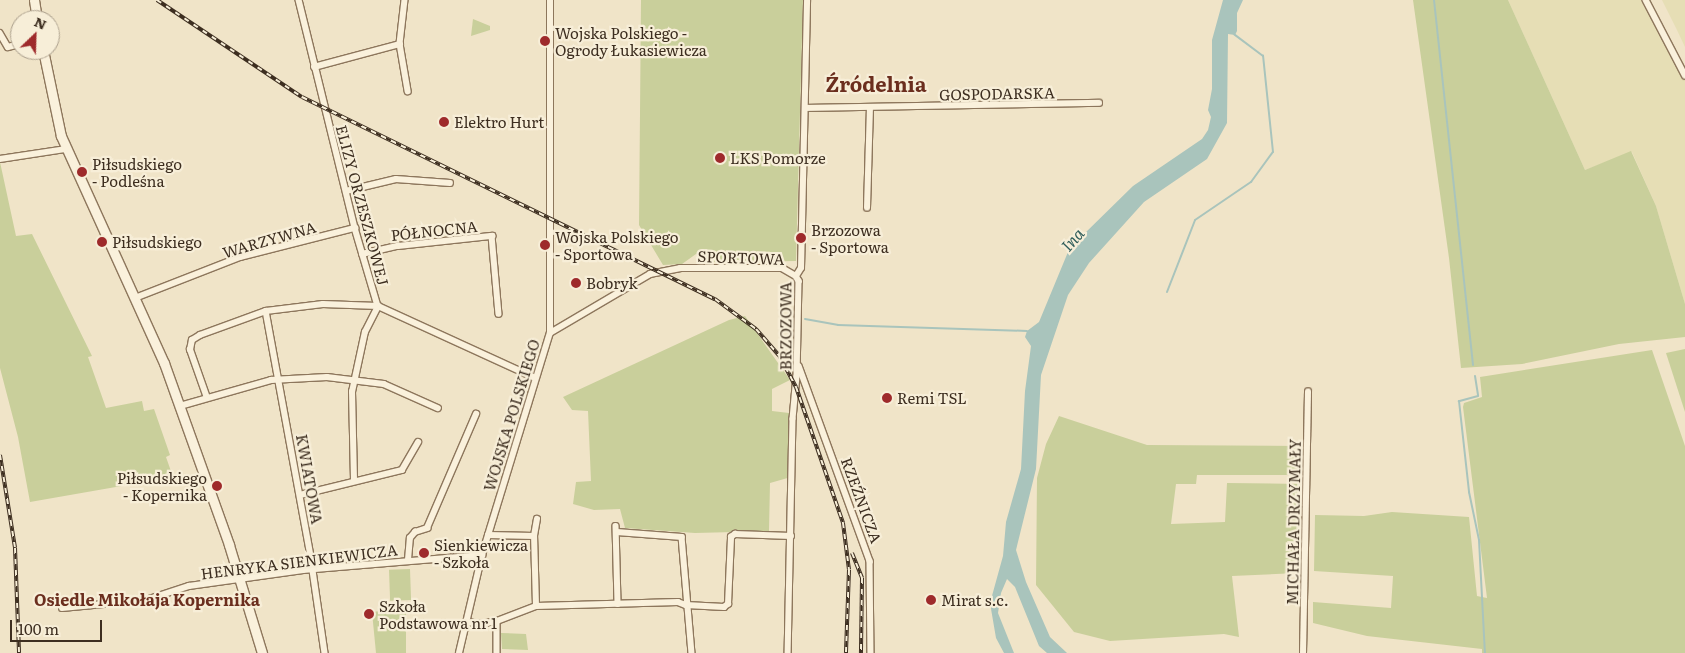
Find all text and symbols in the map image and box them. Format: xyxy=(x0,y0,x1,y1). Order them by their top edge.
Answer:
north arrow xyxy=(10,10,60,60)
text: N xyxy=(31,11,50,34)
place label: Wojska Polskiego - Ogrody Łukasiewicza xyxy=(555,23,707,58)
marker: Wojska Polskiego - Ogrody Łukasiewicza xyxy=(539,35,551,47)
district label: Źródelnia xyxy=(826,71,926,95)
street label: GOSPODARSKA xyxy=(939,83,1055,103)
place label: Elektro Hurt xyxy=(454,113,544,131)
marker: Elektro Hurt xyxy=(438,116,450,128)
street label: ELIZY ORZESZKOWEJ xyxy=(333,123,393,287)
place label: LKS Pomorze xyxy=(730,149,826,167)
marker: LKS Pomorze xyxy=(714,152,726,164)
place label: Piłsudskiego - Podleśna xyxy=(92,154,182,189)
marker: Piłsudskiego - Podleśna xyxy=(76,166,88,178)
street label: PÓŁNOCNA xyxy=(390,216,478,244)
street label: WARZYWNA xyxy=(220,217,318,261)
place label: Brzozowa - Sportowa xyxy=(811,220,889,255)
water label: Ina xyxy=(1057,223,1087,255)
place label: Wojska Polskiego - Sportowa xyxy=(555,227,679,262)
marker: Brzozowa - Sportowa xyxy=(795,232,807,244)
place label: Piłsudskiego xyxy=(112,233,202,251)
marker: Piłsudskiego xyxy=(96,236,108,248)
marker: Wojska Polskiego - Sportowa xyxy=(539,239,551,251)
street label: SPORTOWA xyxy=(697,246,785,268)
place label: Bobryk xyxy=(586,274,638,292)
marker: Bobryk xyxy=(570,277,582,289)
street label: BRZOZOWA xyxy=(776,282,794,370)
street label: WOJSKA POLSKIEGO xyxy=(479,337,543,493)
place label: Remi TSL xyxy=(897,389,967,407)
marker: Remi TSL xyxy=(881,392,893,404)
street label: KWIATOWA xyxy=(293,433,327,525)
street label: MICHAŁA DRZYMAŁY xyxy=(1283,439,1303,605)
street label: RZEŹNICZA xyxy=(838,455,886,545)
place label: Piłsudskiego - Kopernika xyxy=(117,468,207,503)
marker: Piłsudskiego - Kopernika xyxy=(211,480,223,492)
place label: Sienkiewicza - Szkoła xyxy=(434,535,528,570)
street label: HENRYKA SIENKIEWICZA xyxy=(200,540,398,582)
marker: Sienkiewicza - Szkoła xyxy=(418,547,430,559)
district label: Osiedle Mikołaja Kopernika xyxy=(34,589,260,609)
place label: Mirat s.c. xyxy=(941,591,1009,609)
marker: Mirat s.c. xyxy=(925,594,937,606)
place label: Szkoła Podstawowa nr 1 xyxy=(379,596,497,631)
marker: Szkoła Podstawowa nr 1 xyxy=(363,608,375,620)
scale bar xyxy=(12,610,105,642)
text: 100 m xyxy=(18,617,59,640)

